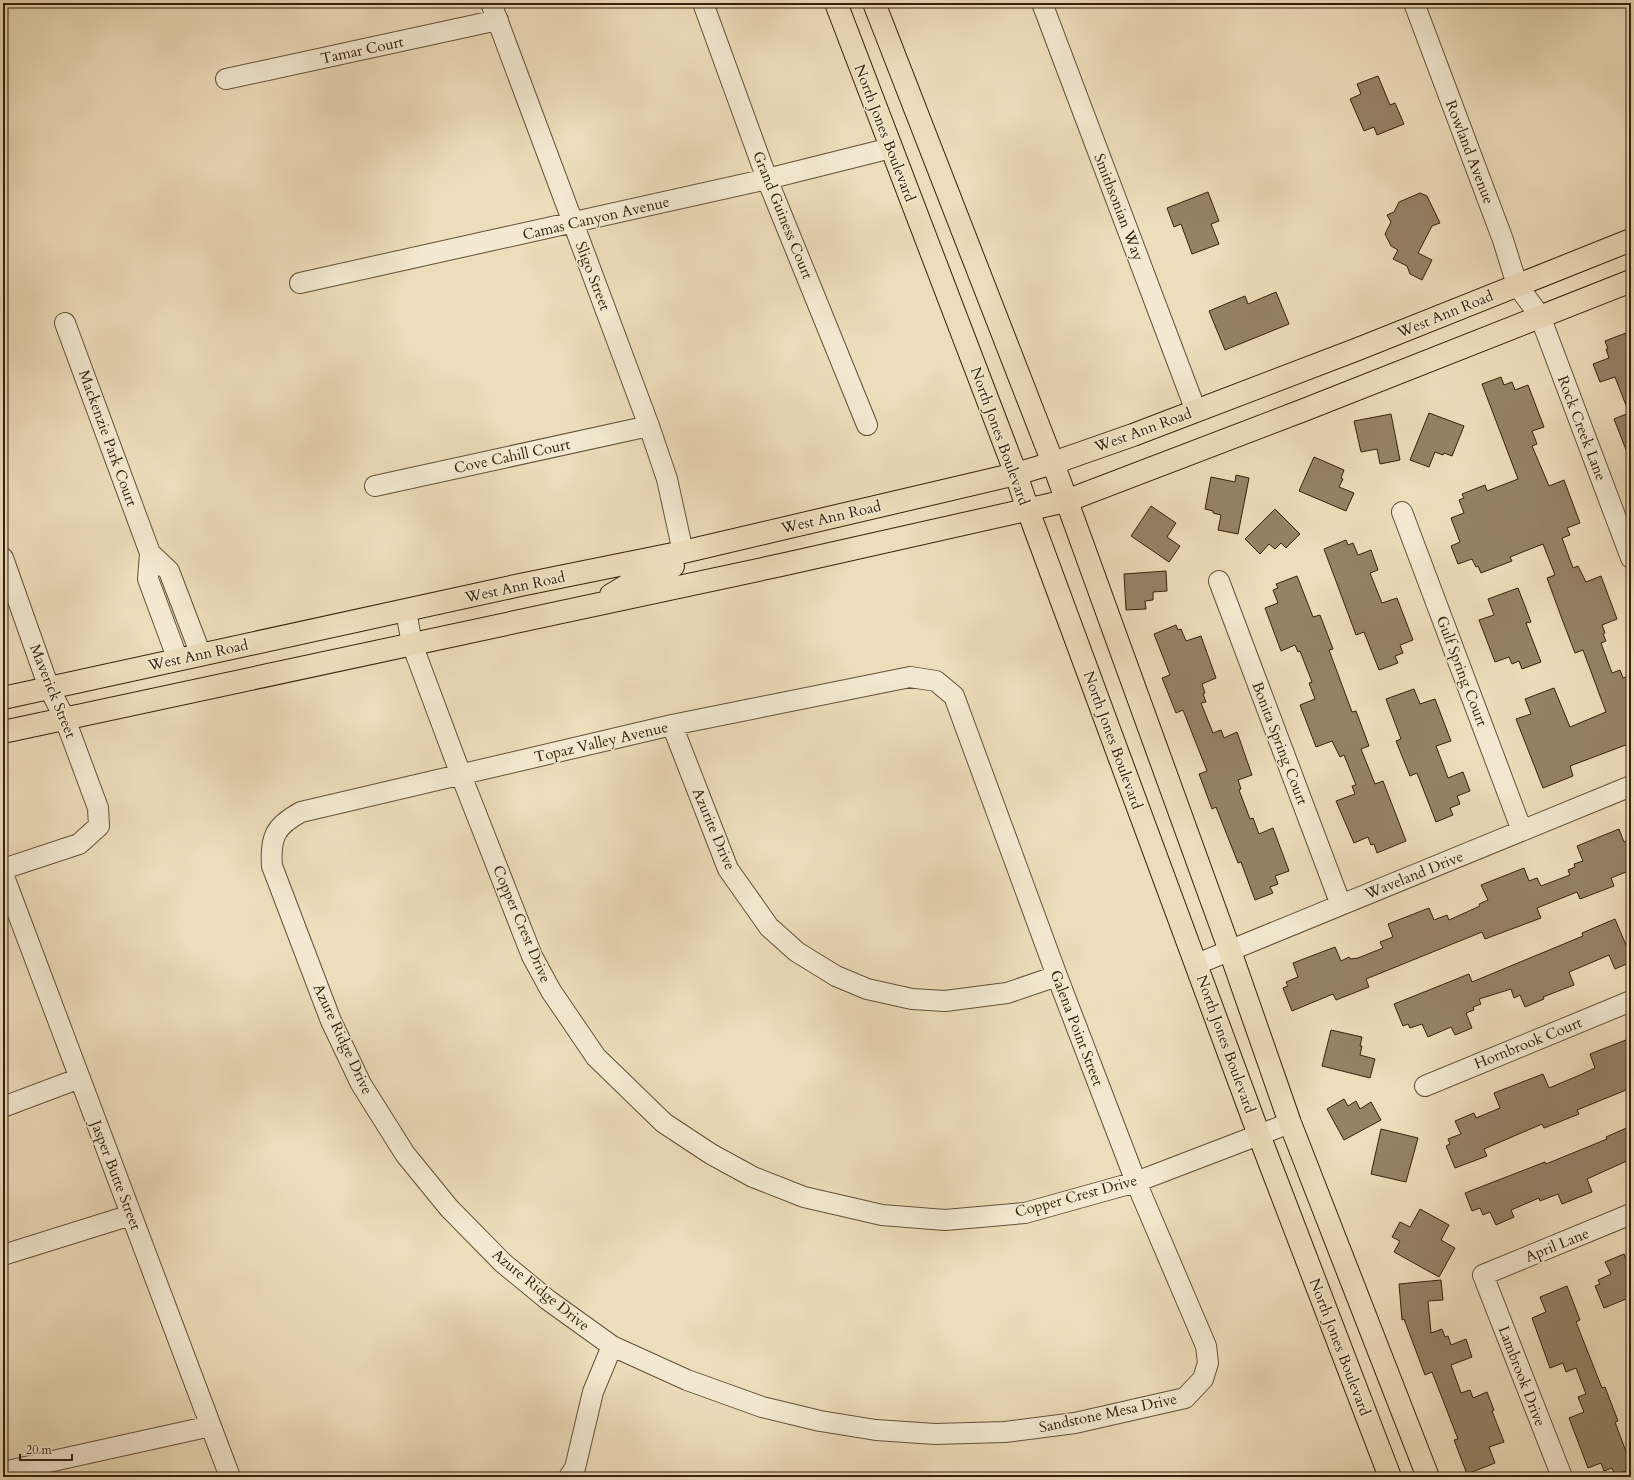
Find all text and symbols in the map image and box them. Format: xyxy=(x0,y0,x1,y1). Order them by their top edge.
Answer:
street label: Tamar Court xyxy=(319,31,405,69)
street label: North Jones Boulevard xyxy=(850,61,920,205)
street label: Rowland Avenue xyxy=(1441,97,1499,207)
street label: Grand Guiness Court xyxy=(748,148,818,282)
street label: Smithsonian Way xyxy=(1089,151,1149,264)
street label: Camas Canyon Avenue xyxy=(521,191,671,245)
street label: Sligo Street xyxy=(571,239,615,314)
street label: West Ann Road xyxy=(1393,286,1496,343)
street label: North Jones Boulevard xyxy=(966,364,1034,508)
street label: Mackenzie Park Court xyxy=(74,367,142,509)
street label: Rock Creek Lane xyxy=(1553,373,1611,484)
street label: West Ann Road xyxy=(1091,403,1194,457)
street label: Cove Cahill Court xyxy=(452,434,572,478)
street label: West Ann Road xyxy=(778,496,883,538)
street label: West Ann Road xyxy=(462,567,567,608)
street label: Gulf Spring Court xyxy=(1432,613,1492,729)
street label: West Ann Road xyxy=(145,635,250,676)
street label: Maverick Street xyxy=(25,641,81,741)
street label: North Jones Boulevard xyxy=(1079,668,1147,812)
street label: Bonita Spring Court xyxy=(1247,679,1313,808)
street label: Topaz Valley Avenue xyxy=(532,717,670,767)
street label: Azurite Drive xyxy=(688,785,740,873)
street label: Waveland Drive xyxy=(1361,846,1466,904)
street label: Copper Crest Drive xyxy=(488,862,556,986)
street label: Galena Point Street xyxy=(1046,967,1108,1089)
street label: North Jones Boulevard xyxy=(1192,972,1260,1116)
street label: Azure Ridge Drive xyxy=(309,980,378,1098)
street label: Hornbrook Court xyxy=(1471,1012,1585,1074)
street label: Jasper Butte Street xyxy=(85,1116,146,1233)
street label: Copper Crest Drive xyxy=(1013,1170,1139,1222)
street label: April Lane xyxy=(1522,1223,1592,1267)
street label: Azure Ridge Drive xyxy=(488,1244,594,1336)
street label: North Jones Boulevard xyxy=(1305,1275,1375,1419)
street label: Lambrook Drive xyxy=(1494,1323,1550,1429)
street label: Sandstone Mesa Drive xyxy=(1037,1389,1179,1437)
scale bar xyxy=(20,1436,72,1462)
text: 20 m xyxy=(26,1442,53,1458)

